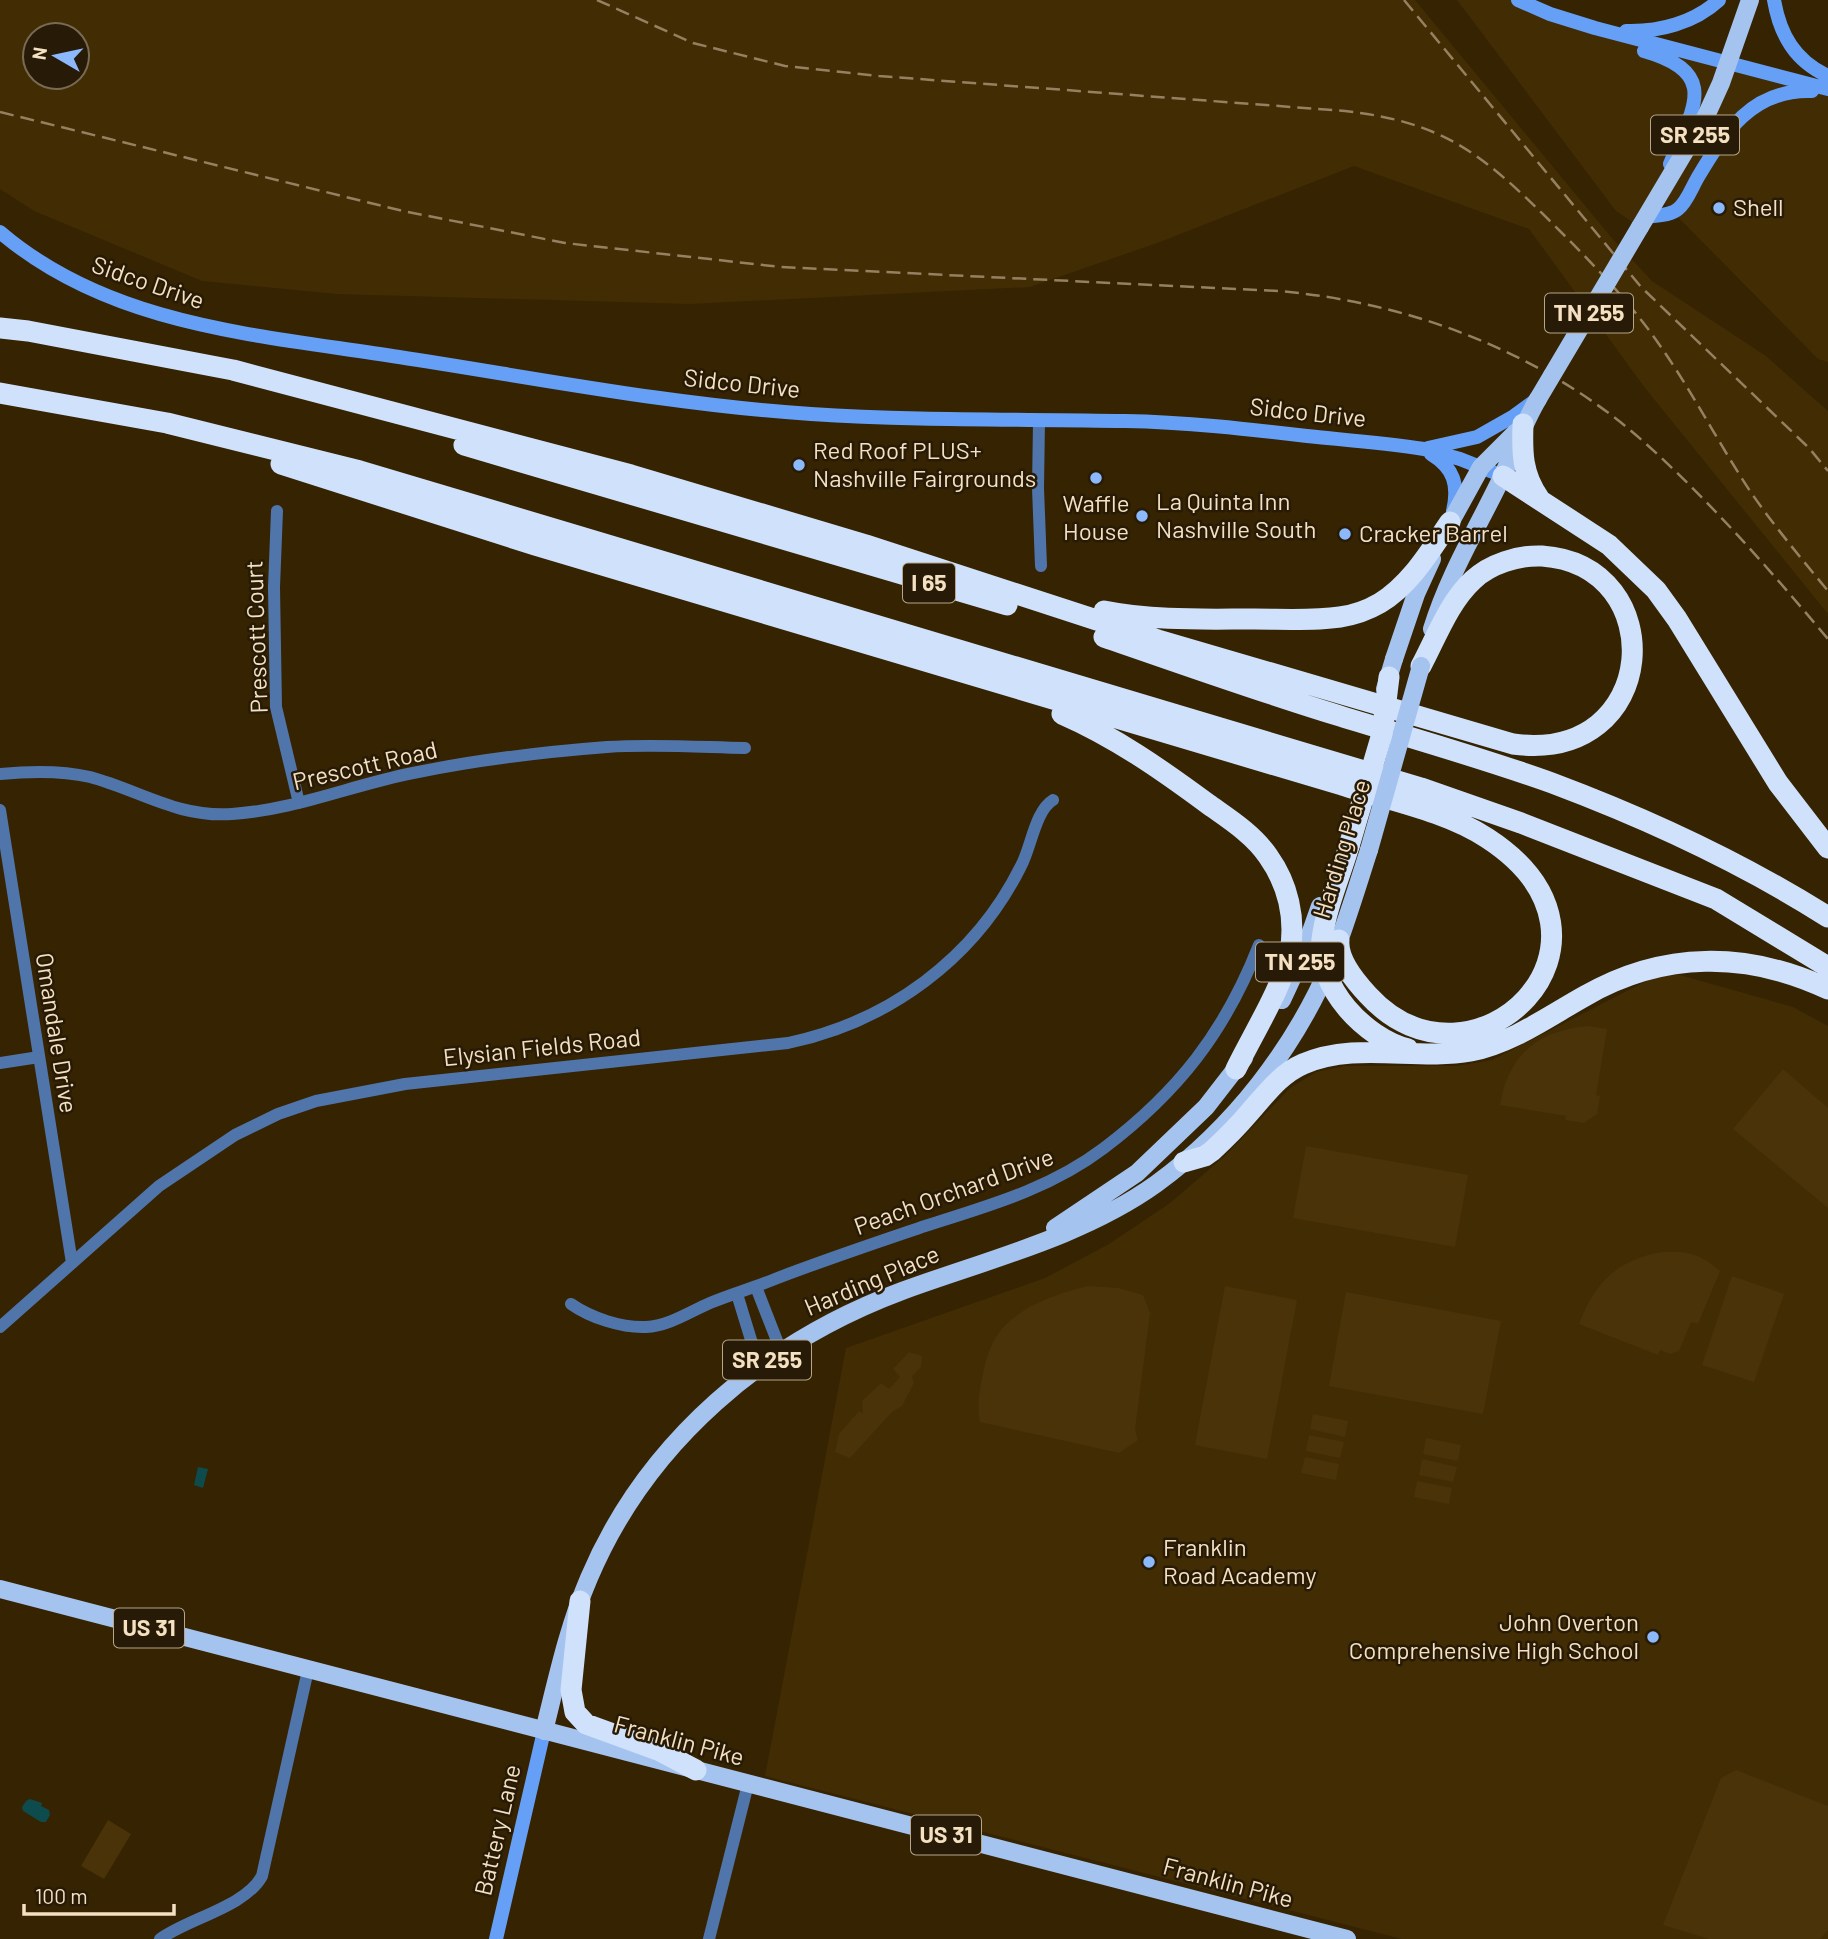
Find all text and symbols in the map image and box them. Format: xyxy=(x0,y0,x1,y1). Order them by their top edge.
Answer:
north arrow xyxy=(21,21,91,91)
text: N xyxy=(26,45,51,61)
road number: SR 255 xyxy=(1651,116,1739,154)
place label: Shell xyxy=(1733,192,1784,221)
marker: Shell xyxy=(1711,200,1727,216)
street label: Sidco Drive xyxy=(88,249,209,314)
road number: TN 255 xyxy=(1545,294,1633,332)
street label: Sidco Drive xyxy=(682,362,802,403)
street label: Sidco Drive xyxy=(1248,391,1368,432)
place label: Red Roof PLUS+ Nashville Fairgrounds xyxy=(813,435,1036,492)
marker: Red Roof PLUS+ Nashville Fairgrounds xyxy=(791,457,807,473)
marker: Waffle House xyxy=(1088,470,1104,486)
place label: La Quinta Inn Nashville South xyxy=(1156,486,1317,543)
place label: Waffle House xyxy=(1063,488,1129,545)
marker: La Quinta Inn Nashville South xyxy=(1134,508,1150,524)
place label: Cracker Barrel xyxy=(1359,518,1508,547)
marker: Cracker Barrel xyxy=(1337,526,1353,542)
street label: Prescott Court xyxy=(238,560,273,714)
road number: I 65 xyxy=(903,564,955,603)
street label: Prescott Road xyxy=(289,734,440,795)
street label: Harding Place xyxy=(1306,776,1375,921)
road number: TN 255 xyxy=(1256,942,1344,981)
street label: Omandale Drive xyxy=(31,951,84,1115)
street label: Elysian Fields Road xyxy=(442,1022,642,1071)
street label: Peach Orchard Drive xyxy=(850,1141,1057,1240)
street label: Harding Place xyxy=(800,1238,943,1321)
road number: SR 255 xyxy=(723,1340,811,1380)
place label: Franklin Road Academy xyxy=(1163,1532,1316,1589)
marker: Franklin Road Academy xyxy=(1141,1554,1157,1570)
place label: John Overton Comprehensive High School xyxy=(1349,1607,1639,1664)
road number: US 31 xyxy=(114,1609,184,1648)
marker: John Overton Comprehensive High School xyxy=(1645,1629,1661,1645)
street label: Franklin Pike xyxy=(611,1708,748,1771)
street label: Battery Lane xyxy=(467,1761,526,1898)
road number: US 31 xyxy=(911,1816,981,1854)
street label: Franklin Pike xyxy=(1160,1850,1297,1913)
scale bar xyxy=(24,1872,175,1916)
text: 100 m xyxy=(35,1883,88,1908)

